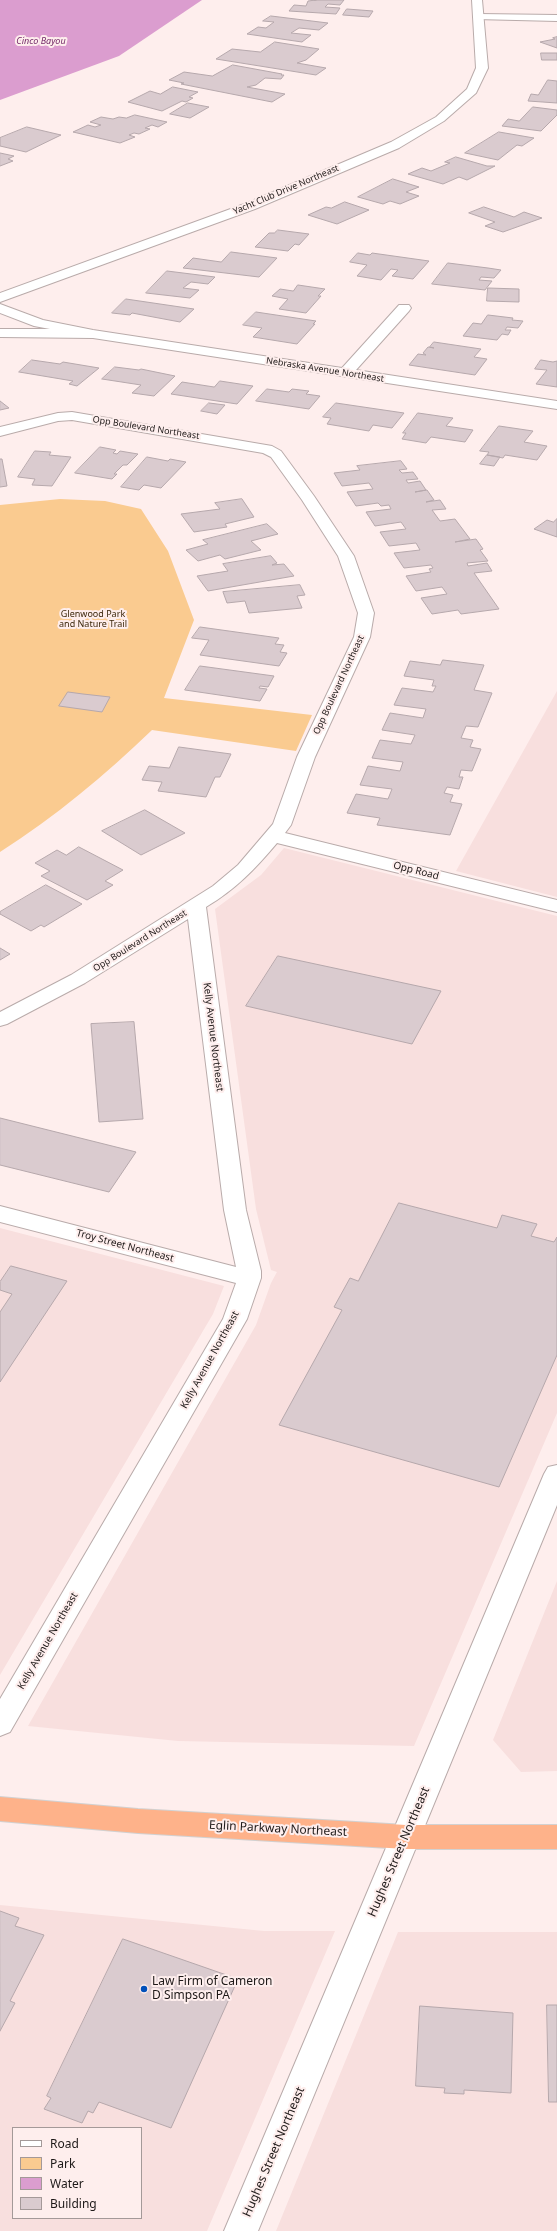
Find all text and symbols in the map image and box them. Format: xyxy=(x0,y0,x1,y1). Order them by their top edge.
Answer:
water label: Cinco Bayou xyxy=(16,36,66,46)
street label: Yacht Club Drive Northeast xyxy=(232,163,340,217)
street label: Nebraska Avenue Northeast xyxy=(265,355,385,385)
street label: Opp Boulevard Northeast xyxy=(92,414,200,442)
park label: Glenwood Park and Nature Trail xyxy=(59,609,127,630)
street label: Opp Boulevard Northeast xyxy=(311,634,367,736)
street label: Opp Road xyxy=(392,860,440,882)
street label: Opp Boulevard Northeast xyxy=(91,908,189,974)
street label: Kelly Avenue Northeast xyxy=(200,982,226,1092)
street label: Troy Street Northeast xyxy=(75,1227,175,1265)
street label: Kelly Avenue Northeast xyxy=(178,1309,242,1411)
street label: Kelly Avenue Northeast xyxy=(15,1591,81,1691)
street label: Hughes Street Northeast xyxy=(365,1785,433,1919)
street label: Eglin Parkway Northeast xyxy=(209,1818,347,1840)
place label: Law Firm of Cameron D Simpson PA xyxy=(152,1975,272,2003)
marker: Law Firm of Cameron D Simpson PA xyxy=(139,1984,149,1994)
street label: Hughes Street Northeast xyxy=(240,2085,308,2219)
legend xyxy=(12,2127,142,2219)
text: Road xyxy=(50,2135,79,2152)
text: Park xyxy=(50,2155,75,2172)
text: Water xyxy=(50,2175,84,2192)
text: Building xyxy=(50,2195,97,2212)

